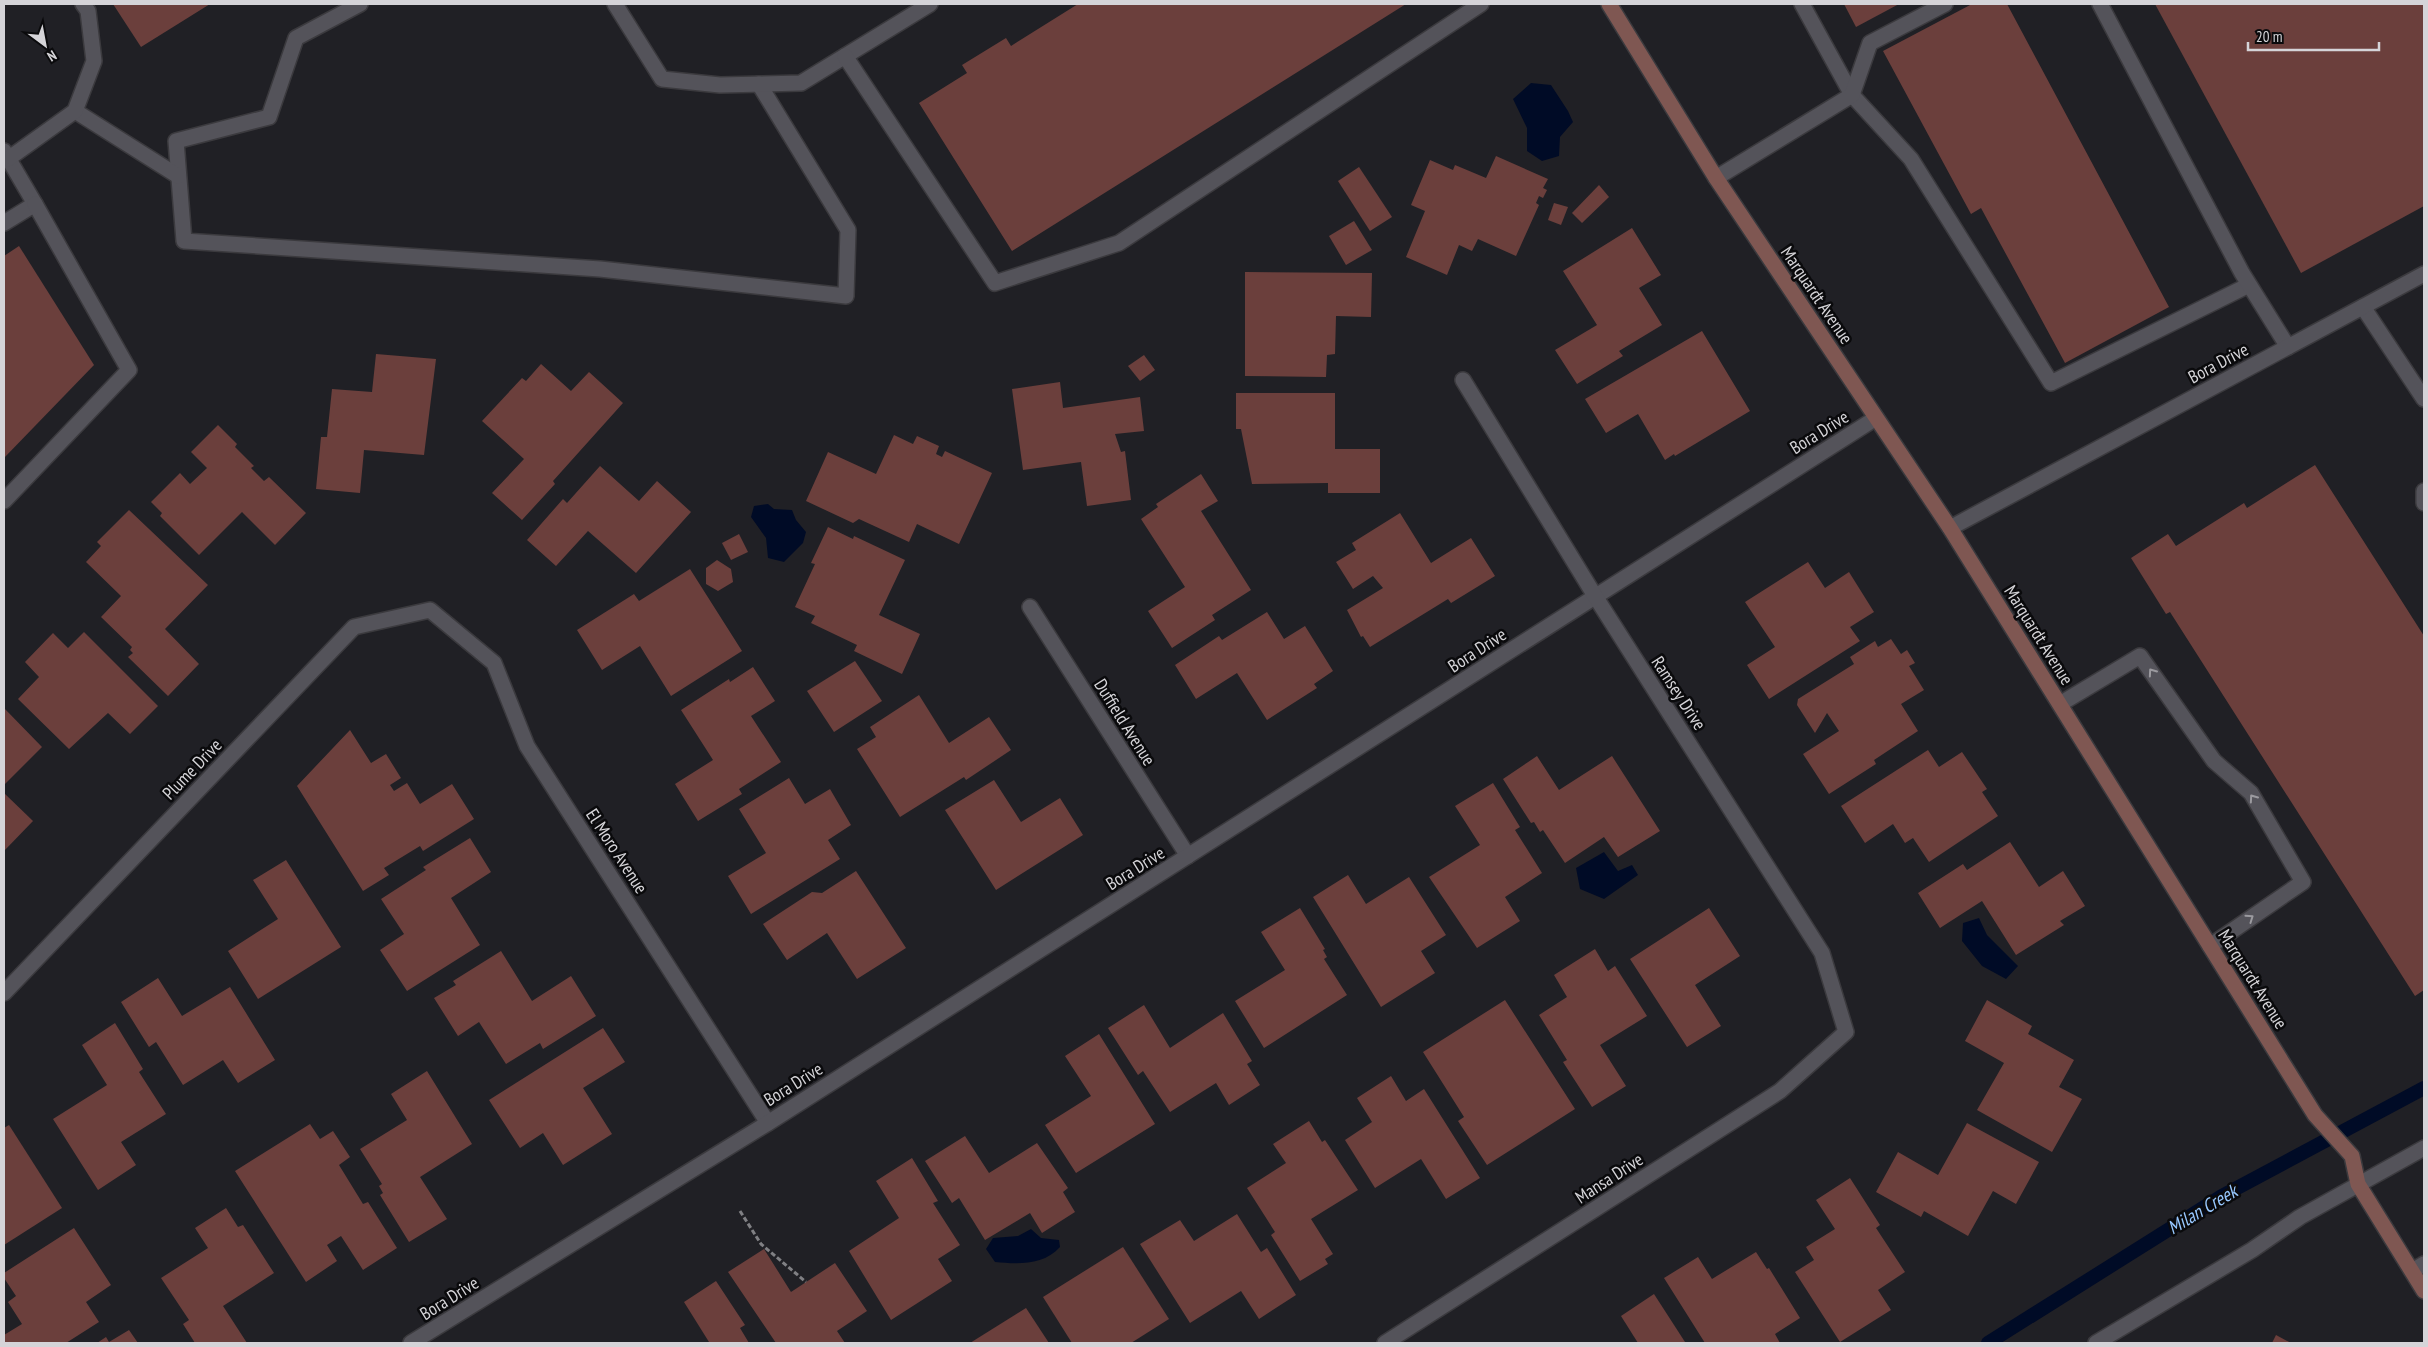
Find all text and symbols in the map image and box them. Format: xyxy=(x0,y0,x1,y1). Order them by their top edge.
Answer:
north arrow xyxy=(20,20,70,70)
scale bar xyxy=(2248,20,2379,52)
text: 20 m xyxy=(2256,27,2282,46)
text: N xyxy=(44,46,60,66)
street label: Marquardt Avenue xyxy=(1776,242,1858,348)
street label: Bora Drive xyxy=(2184,338,2252,388)
street label: Bora Drive xyxy=(1785,405,1853,459)
street label: Marquardt Avenue xyxy=(1999,581,2079,689)
street label: Bora Drive xyxy=(1444,623,1510,677)
street label: Ramsey Drive xyxy=(1647,652,1711,734)
one-way arrow xyxy=(2149,668,2158,678)
street label: Duffield Avenue xyxy=(1089,674,1161,770)
street label: Plume Drive xyxy=(157,734,227,804)
one-way arrow xyxy=(2250,794,2259,804)
street label: El Moro Avenue xyxy=(581,804,653,898)
street label: Bora Drive xyxy=(1101,841,1169,895)
one-way arrow xyxy=(2245,915,2254,924)
street label: Marquardt Avenue xyxy=(2213,925,2293,1033)
street label: Bora Drive xyxy=(759,1057,827,1111)
street label: Mansa Drive xyxy=(1571,1148,1647,1208)
water label: Milan Creek xyxy=(2163,1177,2244,1239)
street label: Bora Drive xyxy=(415,1271,483,1325)

